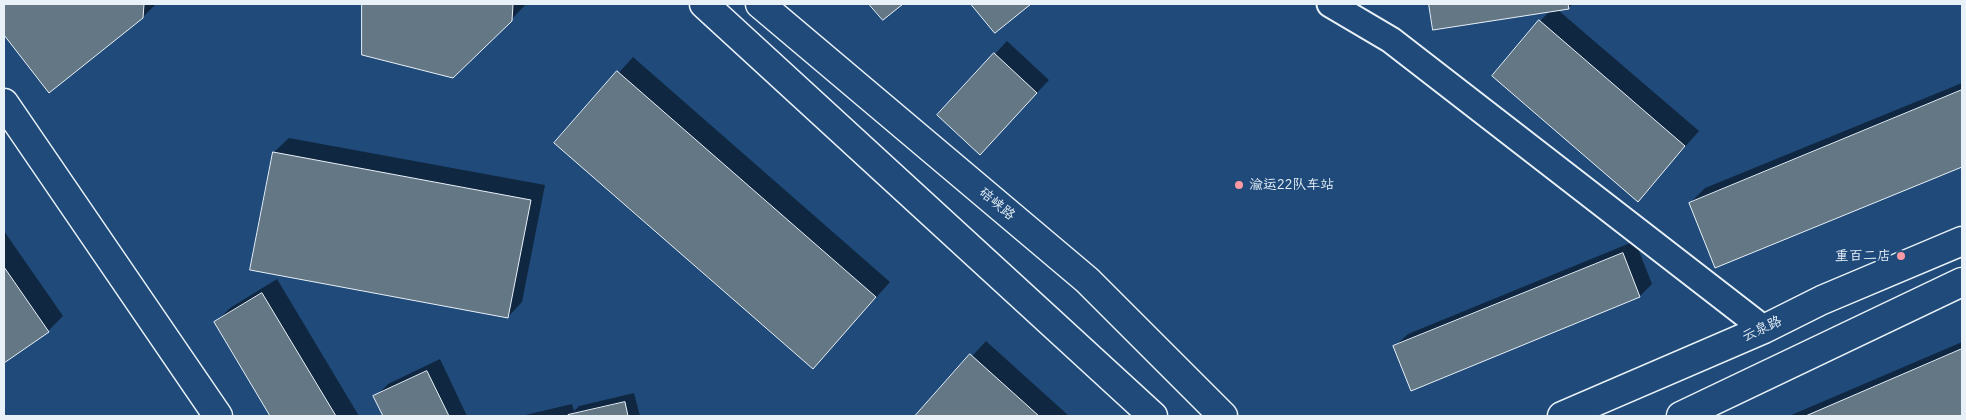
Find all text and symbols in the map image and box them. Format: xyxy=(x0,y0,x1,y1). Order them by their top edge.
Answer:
place label: 渝运22队车站 xyxy=(1249,177,1334,193)
marker: 渝运22队车站 xyxy=(1233,179,1245,191)
street label: 碚峡路 xyxy=(976,184,1018,224)
place label: 重百二店 xyxy=(1835,248,1891,264)
marker: 重百二店 xyxy=(1895,250,1907,262)
street label: 云泉路 xyxy=(1739,313,1785,345)

